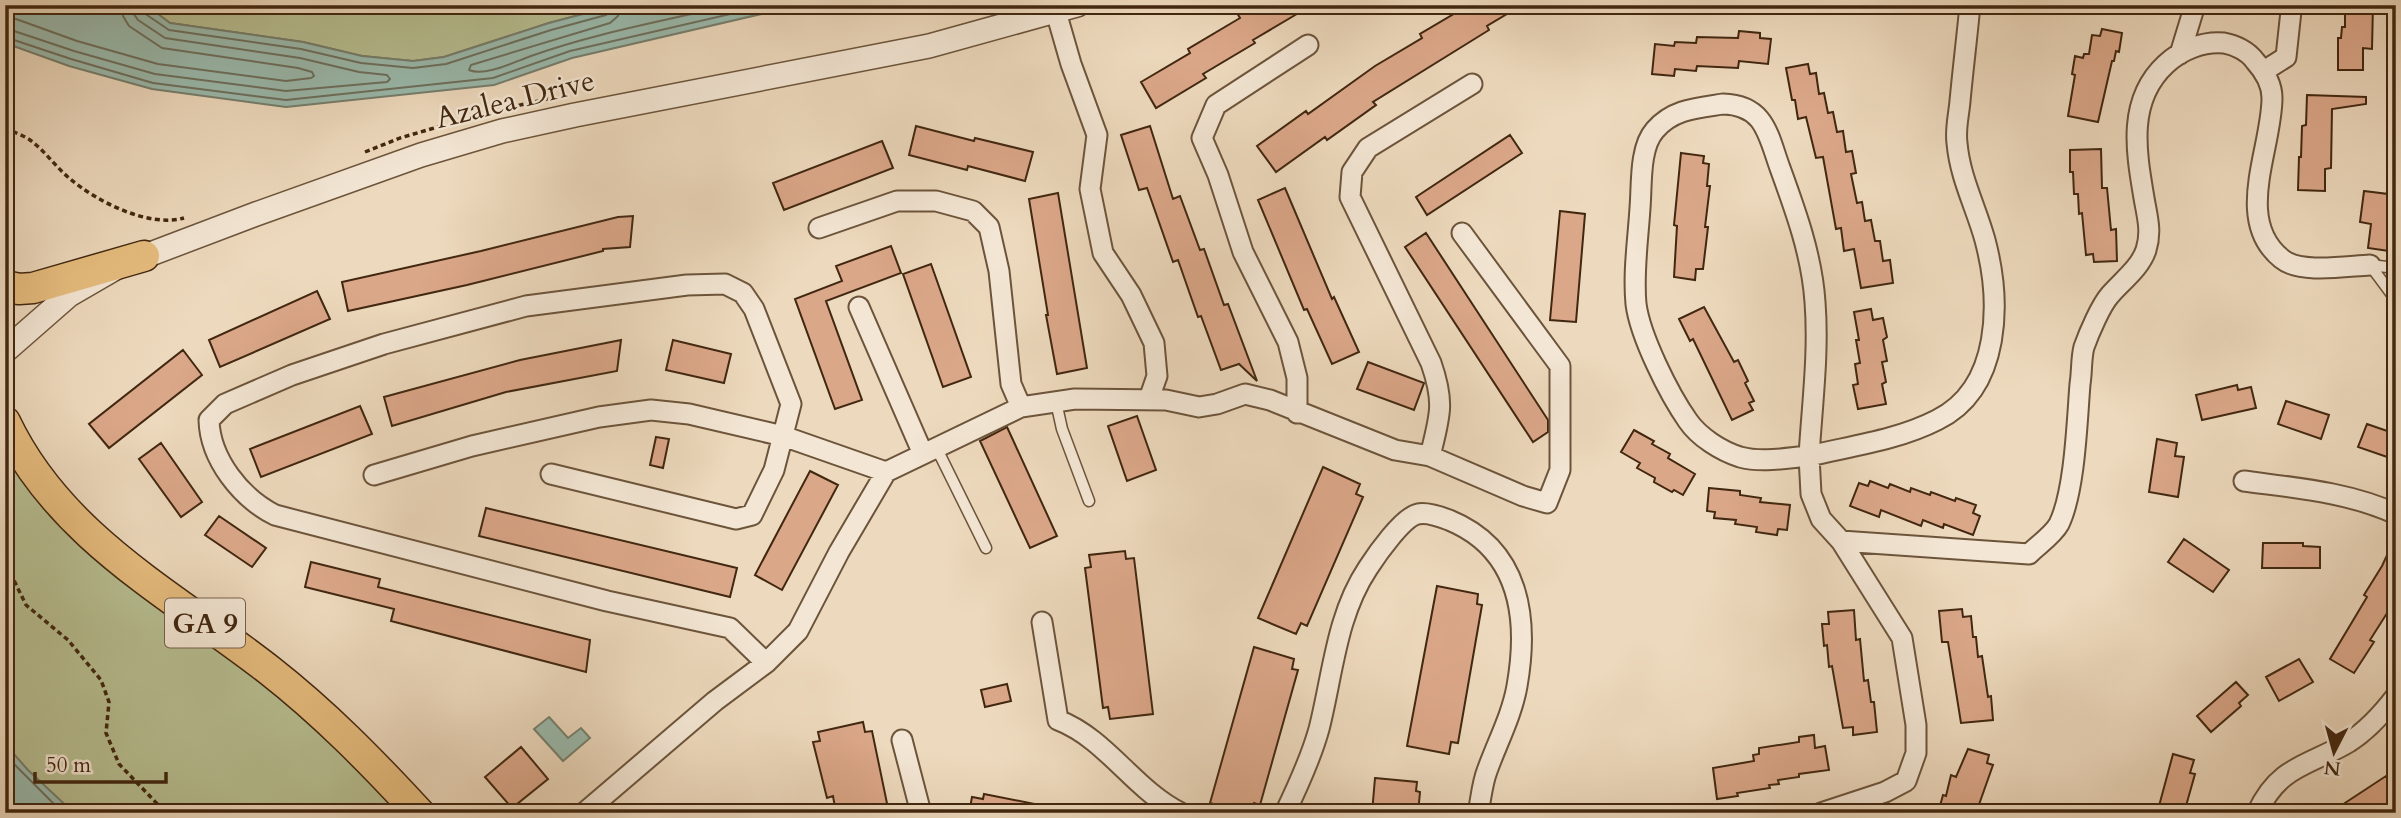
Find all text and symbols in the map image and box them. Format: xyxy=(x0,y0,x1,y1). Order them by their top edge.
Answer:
street label: Azalea Drive xyxy=(431,60,599,139)
road number: GA 9 xyxy=(165,598,245,648)
north arrow xyxy=(2300,716,2370,786)
scale bar xyxy=(35,741,166,785)
text: 50 m xyxy=(46,751,91,780)
text: N xyxy=(2322,754,2342,782)

